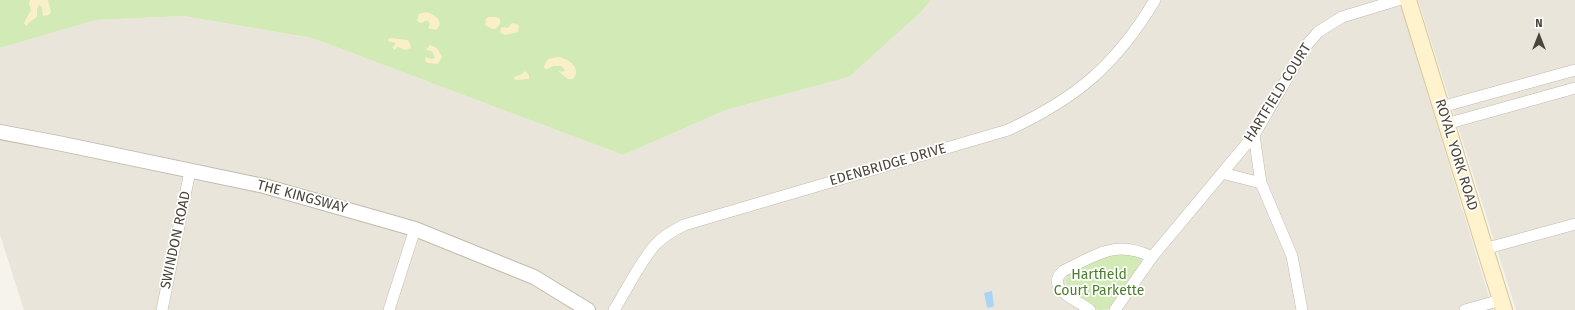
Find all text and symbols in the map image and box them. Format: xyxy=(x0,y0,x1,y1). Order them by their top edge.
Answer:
north arrow xyxy=(1519,16,1559,56)
text: N xyxy=(1535,17,1543,30)
street label: HARTFIELD COURT xyxy=(1241,41,1315,145)
street label: ROYAL YORK ROAD xyxy=(1431,97,1481,213)
street label: EDENBRIDGE DRIVE xyxy=(828,140,948,190)
street label: THE KINGSWAY xyxy=(255,177,349,217)
street label: SWINDON ROAD xyxy=(157,190,195,290)
park label: Hartfield Court Parkette xyxy=(1054,267,1144,300)

